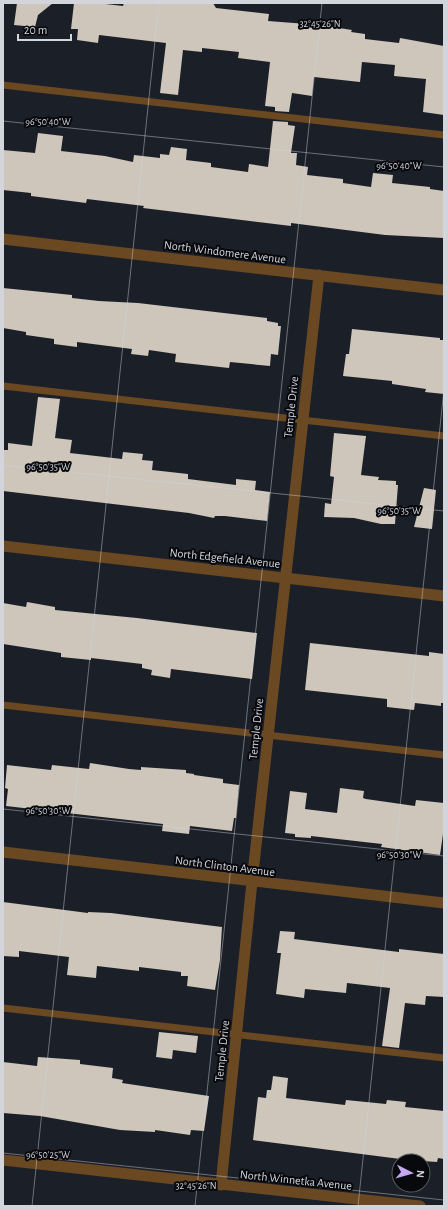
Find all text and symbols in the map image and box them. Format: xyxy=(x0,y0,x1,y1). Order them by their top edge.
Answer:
scale bar xyxy=(18,16,71,42)
text: 32°45'26"N xyxy=(299,19,341,29)
text: 20 m xyxy=(24,24,47,36)
text: 96°50'40"W xyxy=(25,117,71,127)
text: 96°50'40"W xyxy=(376,161,422,171)
street label: North Windomere Avenue xyxy=(163,239,287,265)
street label: Temple Drive xyxy=(282,376,300,438)
text: 96°50'35"W xyxy=(26,462,70,472)
text: 96°50'35"W xyxy=(377,506,421,516)
street label: North Edgefield Avenue xyxy=(169,546,281,570)
street label: Temple Drive xyxy=(247,698,265,760)
text: 96°50'30"W xyxy=(26,806,70,816)
text: 96°50'30"W xyxy=(377,850,421,860)
street label: North Clinton Avenue xyxy=(174,854,276,878)
street label: Temple Drive xyxy=(213,1020,231,1082)
text: 96°50'25"W xyxy=(26,1150,70,1160)
north arrow xyxy=(391,1153,431,1193)
street label: North Winnetka Avenue xyxy=(239,1168,353,1192)
text: N xyxy=(415,1170,426,1178)
text: 32°45'26"N xyxy=(175,1181,217,1191)

